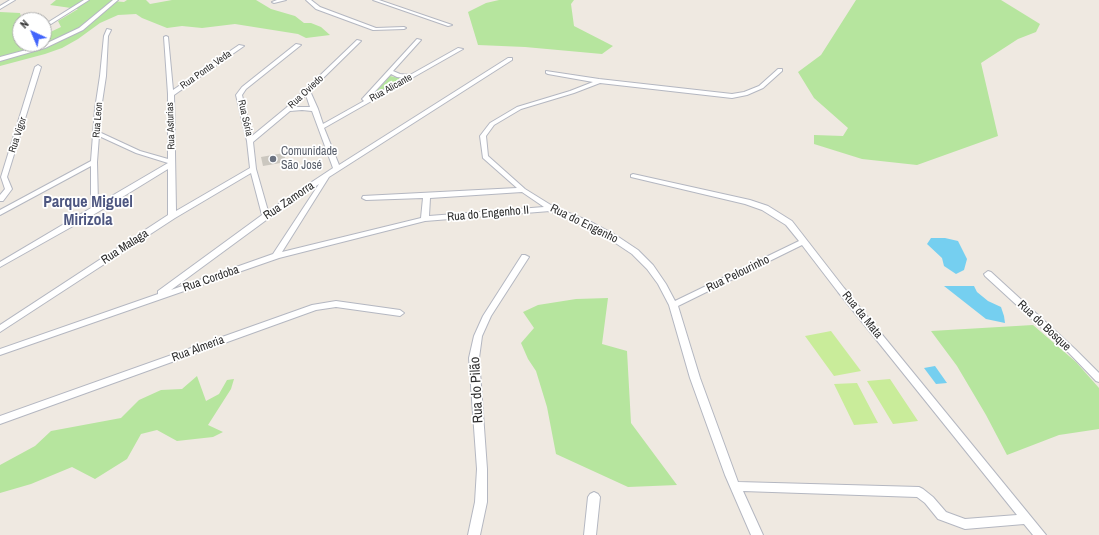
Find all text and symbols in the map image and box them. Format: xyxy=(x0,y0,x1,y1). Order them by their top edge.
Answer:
north arrow xyxy=(12,12,52,52)
text: N xyxy=(17,17,32,31)
street label: Rua Ponta Veda xyxy=(178,48,234,92)
street label: Rua Alicante xyxy=(368,71,414,105)
street label: Rua Oviedo xyxy=(286,73,326,111)
street label: Rua Sória xyxy=(235,99,255,137)
street label: Rua Leon xyxy=(90,102,106,138)
street label: Rua Asturias xyxy=(164,102,178,150)
street label: Rua Vigor xyxy=(7,116,29,154)
place label: Comunidade São José xyxy=(281,145,337,173)
marker: Comunidade São José xyxy=(268,154,278,164)
street label: Rua Zamorra xyxy=(261,179,317,223)
district label: Parque Miguel Mirizola xyxy=(43,193,133,231)
street label: Rua do Engenho xyxy=(548,201,620,247)
street label: Rua do Engenho II xyxy=(446,203,530,225)
street label: Rua Malaga xyxy=(99,227,151,267)
street label: Rua Pelourinho xyxy=(704,253,772,295)
street label: Rua Cordoba xyxy=(181,263,241,295)
street label: Rua da Mata xyxy=(839,289,885,341)
street label: Rua do Bosque xyxy=(1014,298,1074,354)
street label: Rua Almeria xyxy=(170,333,226,365)
street label: Rua do Pilão xyxy=(467,356,487,424)

